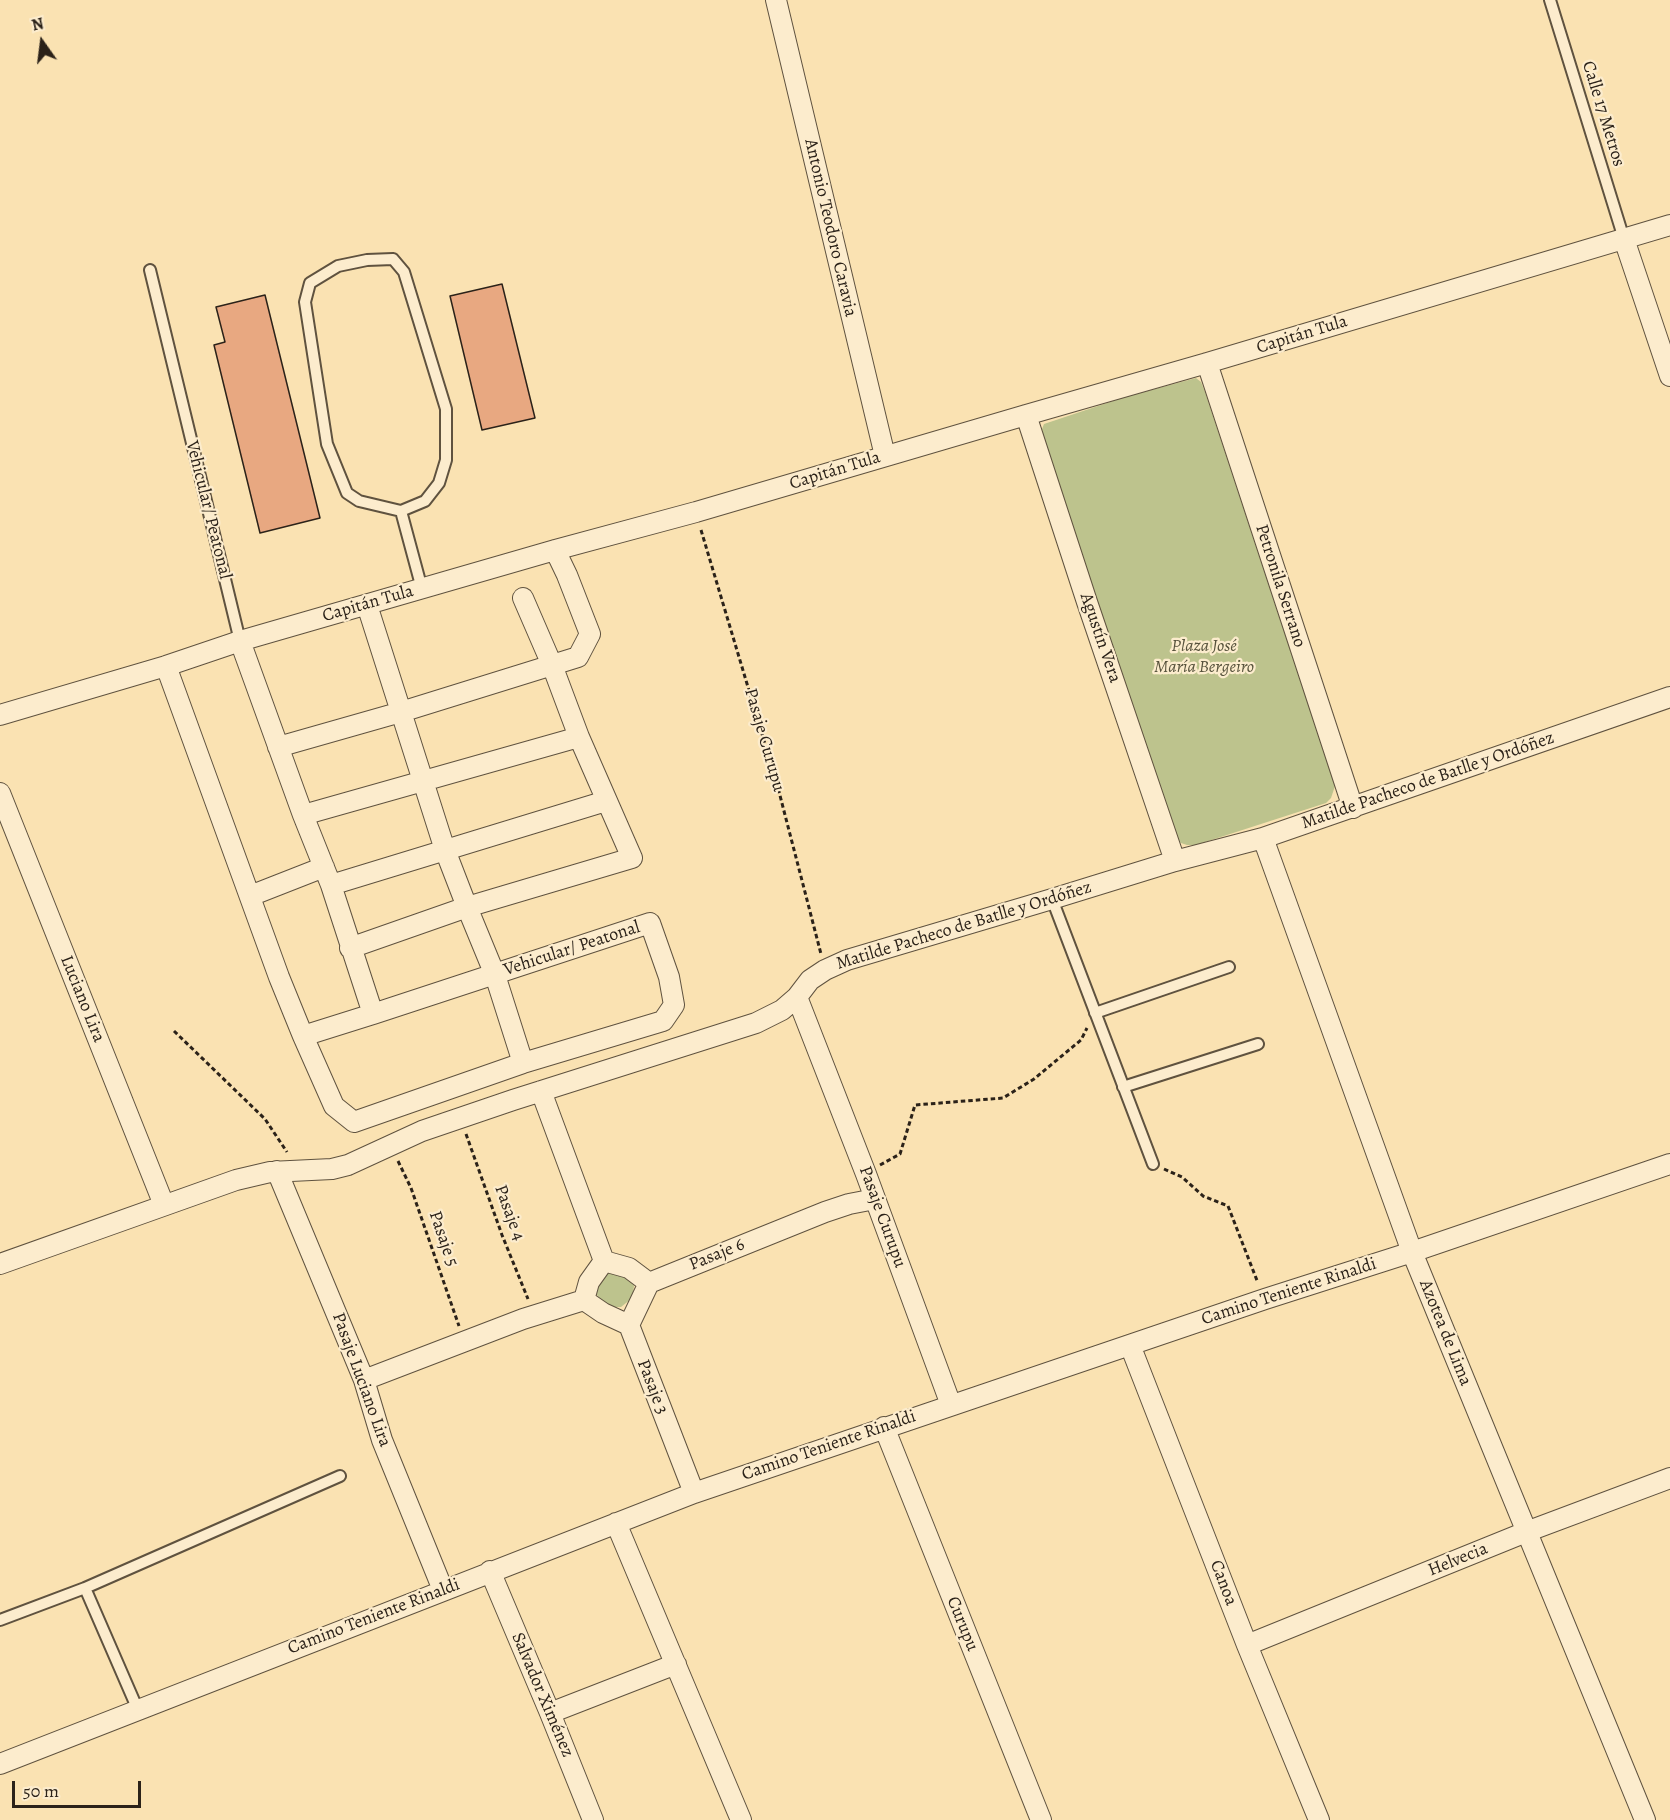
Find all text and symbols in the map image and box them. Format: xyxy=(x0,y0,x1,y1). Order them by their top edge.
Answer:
north arrow xyxy=(12,12,72,72)
text: N xyxy=(29,12,46,37)
street label: Calle 17 Metros xyxy=(1577,59,1629,169)
street label: Antonio Teodoro Caravia xyxy=(799,137,861,319)
street label: Capitán Tula xyxy=(1254,311,1350,359)
street label: Vehicular/ Peatonal xyxy=(180,438,236,582)
street label: Capitán Tula xyxy=(787,447,883,495)
street label: Petronila Serrano xyxy=(1250,522,1310,650)
street label: Capitán Tula xyxy=(320,581,416,627)
street label: Agustín Vera xyxy=(1075,590,1125,686)
park label: Plaza José María Bergeiro xyxy=(1154,636,1254,678)
street label: Pasaje Curupu xyxy=(739,686,789,794)
street label: Matilde Pacheco de Batlle y Ordóñez xyxy=(1299,727,1557,835)
street label: Matilde Pacheco de Batlle y Ordóñez xyxy=(834,877,1094,975)
street label: Vehicular/ Peatonal xyxy=(501,917,643,981)
street label: Luciano Lira xyxy=(55,952,109,1046)
street label: Pasaje Curupu xyxy=(854,1163,910,1271)
street label: Pasaje 4 xyxy=(489,1182,529,1244)
street label: Pasaje 5 xyxy=(423,1208,463,1270)
street label: Pasaje 6 xyxy=(686,1234,748,1276)
street label: Camino Teniente Rinaldi xyxy=(1199,1254,1379,1330)
street label: Azotea de Lima xyxy=(1414,1277,1476,1389)
street label: Pasaje Luciano Lira xyxy=(327,1310,395,1450)
street label: Pasaje 3 xyxy=(632,1356,672,1418)
street label: Camino Teniente Rinaldi xyxy=(739,1406,919,1486)
street label: Helvecia xyxy=(1425,1538,1491,1582)
street label: Canoa xyxy=(1205,1557,1241,1609)
street label: Camino Teniente Rinaldi xyxy=(285,1574,463,1660)
street label: Curupu xyxy=(941,1594,983,1654)
street label: Salvador Ximénez xyxy=(506,1629,578,1761)
scale bar xyxy=(15,1769,144,1807)
text: 50 m xyxy=(23,1779,59,1803)

